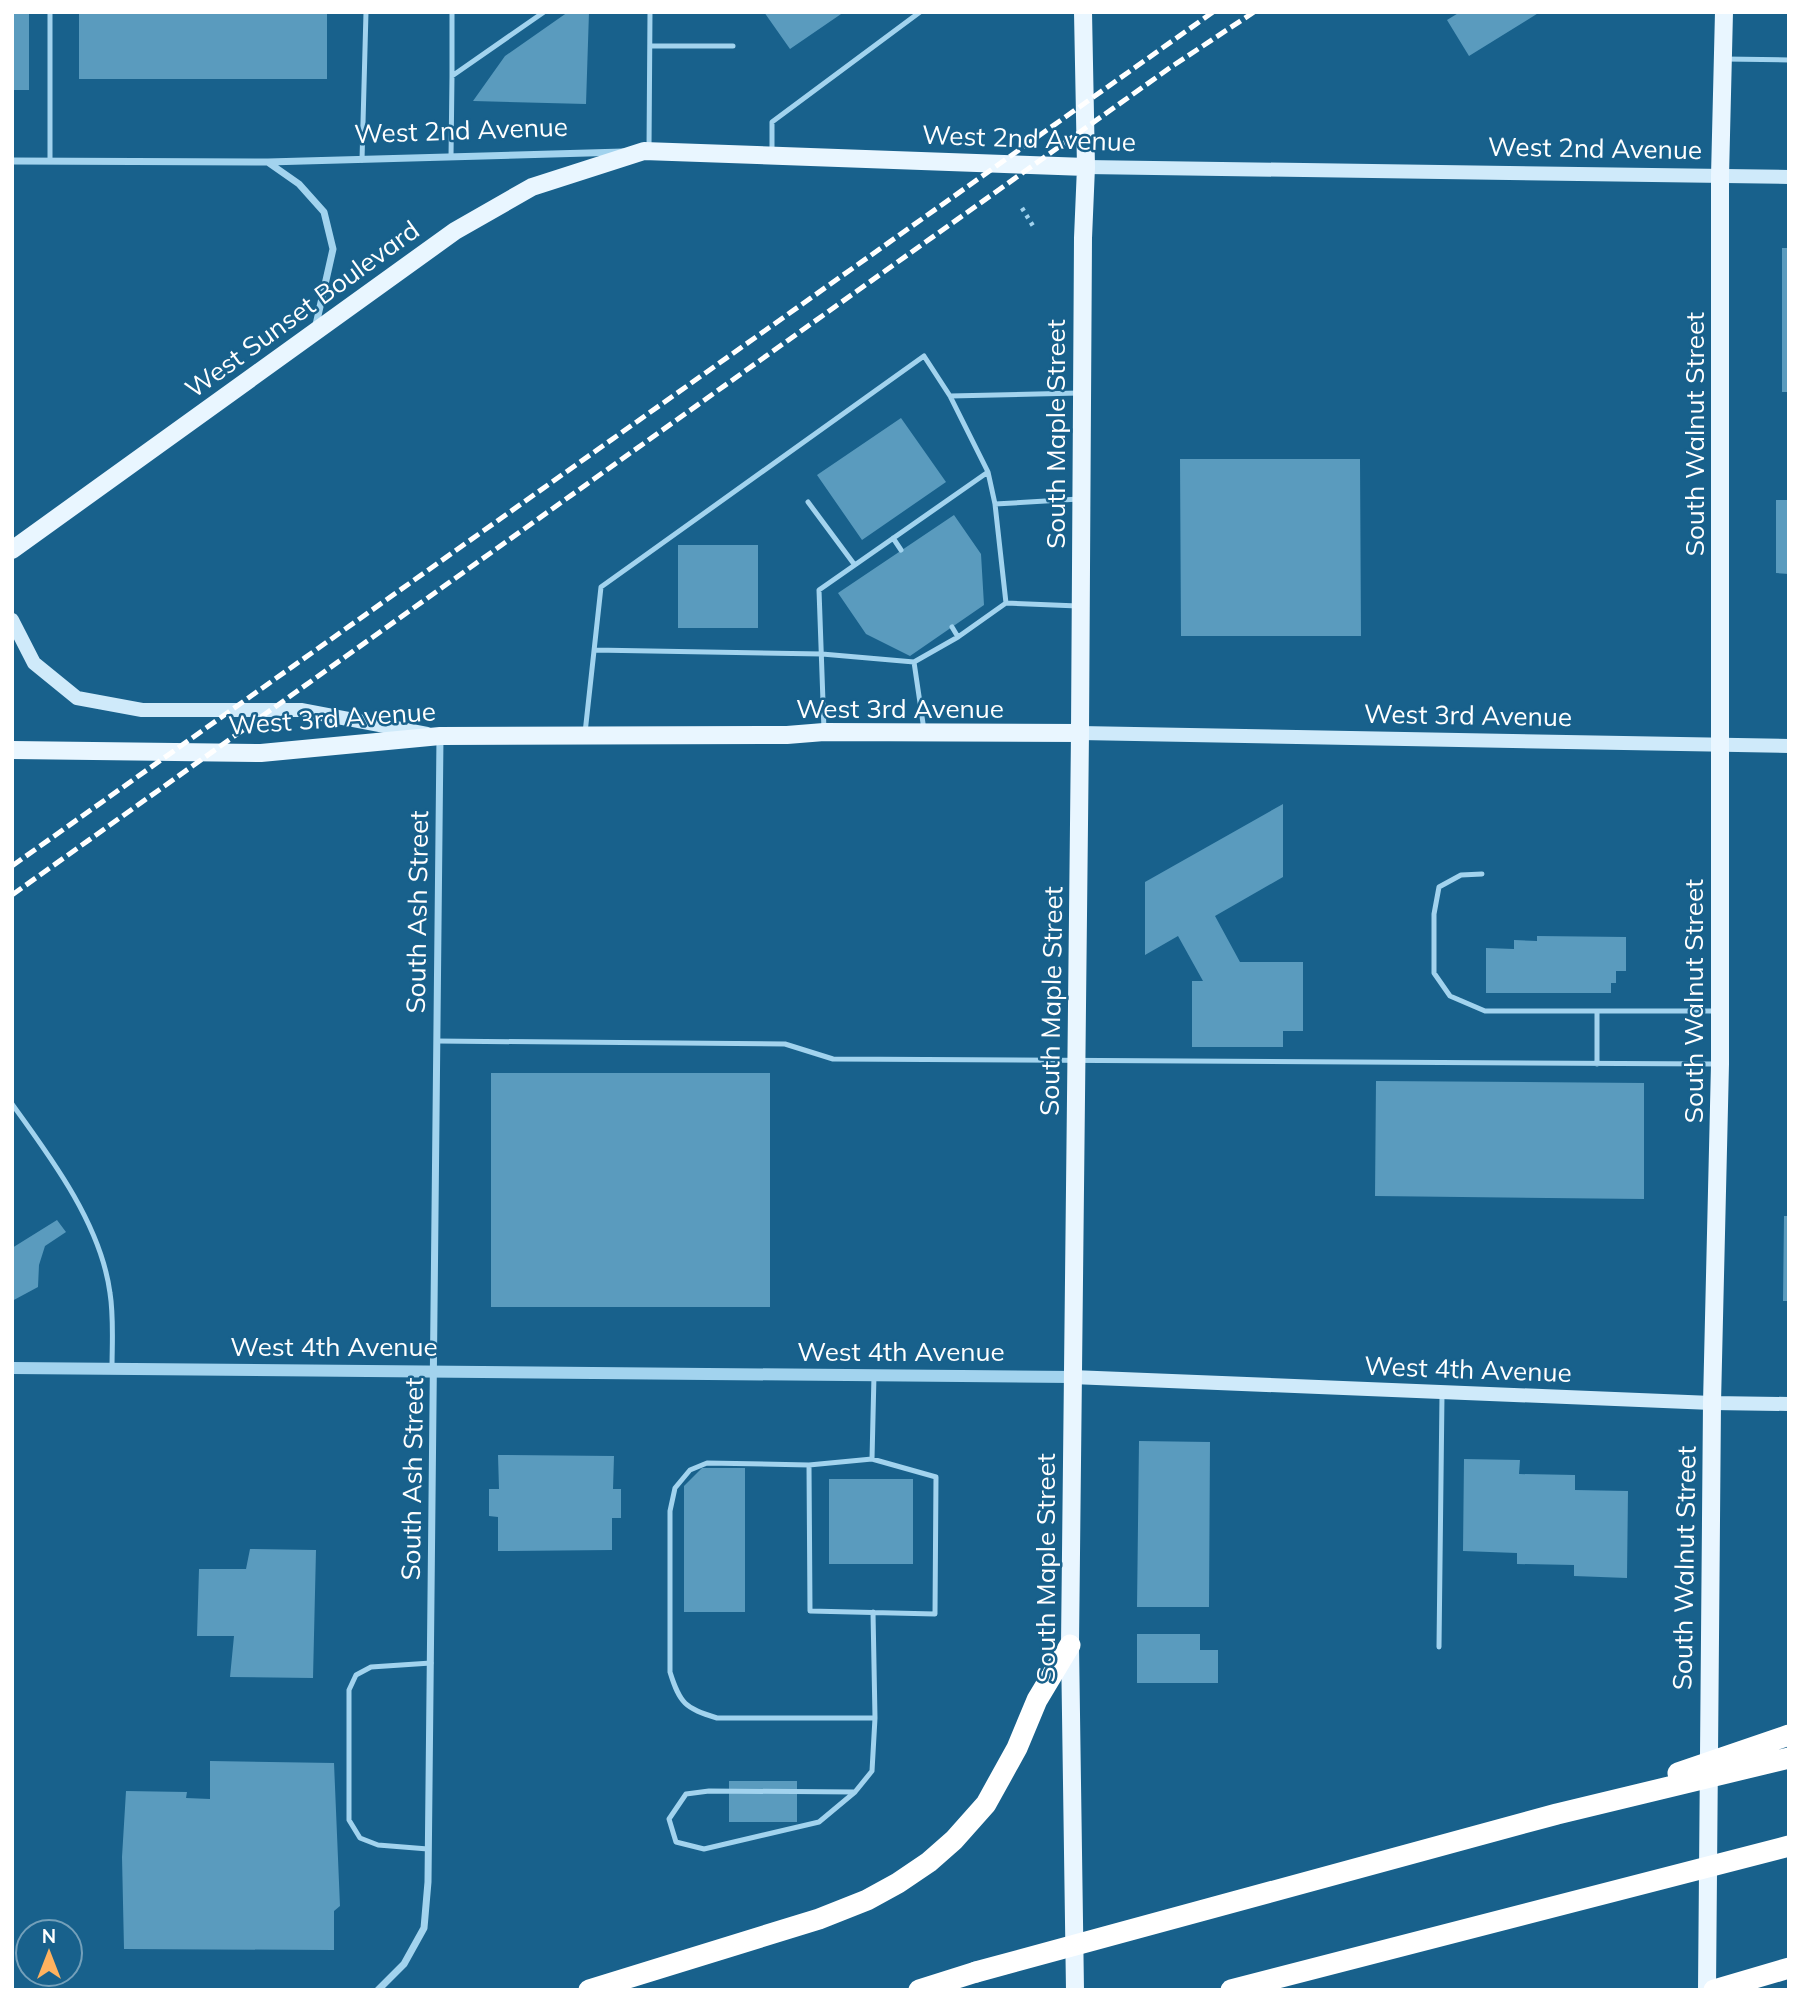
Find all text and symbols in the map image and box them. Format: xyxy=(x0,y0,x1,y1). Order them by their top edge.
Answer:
street label: West 2nd Avenue xyxy=(354,110,568,150)
street label: West 2nd Avenue xyxy=(922,118,1136,158)
street label: West 2nd Avenue xyxy=(1488,130,1702,166)
street label: West Sunset Boulevard xyxy=(179,213,425,405)
street label: South Walnut Street xyxy=(1678,312,1711,556)
street label: South Maple Street xyxy=(1039,319,1072,549)
street label: West 3rd Avenue xyxy=(796,692,1004,725)
street label: West 3rd Avenue xyxy=(227,694,437,742)
street label: West 3rd Avenue xyxy=(1364,697,1572,733)
street label: South Ash Street xyxy=(399,810,435,1014)
street label: South Walnut Street xyxy=(1677,879,1710,1123)
street label: South Maple Street xyxy=(1032,886,1070,1116)
street label: West 4th Avenue xyxy=(230,1330,438,1363)
street label: West 4th Avenue xyxy=(797,1335,1005,1368)
street label: West 4th Avenue xyxy=(1364,1349,1572,1389)
street label: South Ash Street xyxy=(394,1377,430,1581)
street label: South Walnut Street xyxy=(1665,1446,1703,1690)
street label: South Maple Street xyxy=(1029,1453,1062,1683)
north arrow xyxy=(14,1918,84,1988)
text: N xyxy=(42,1924,56,1948)

